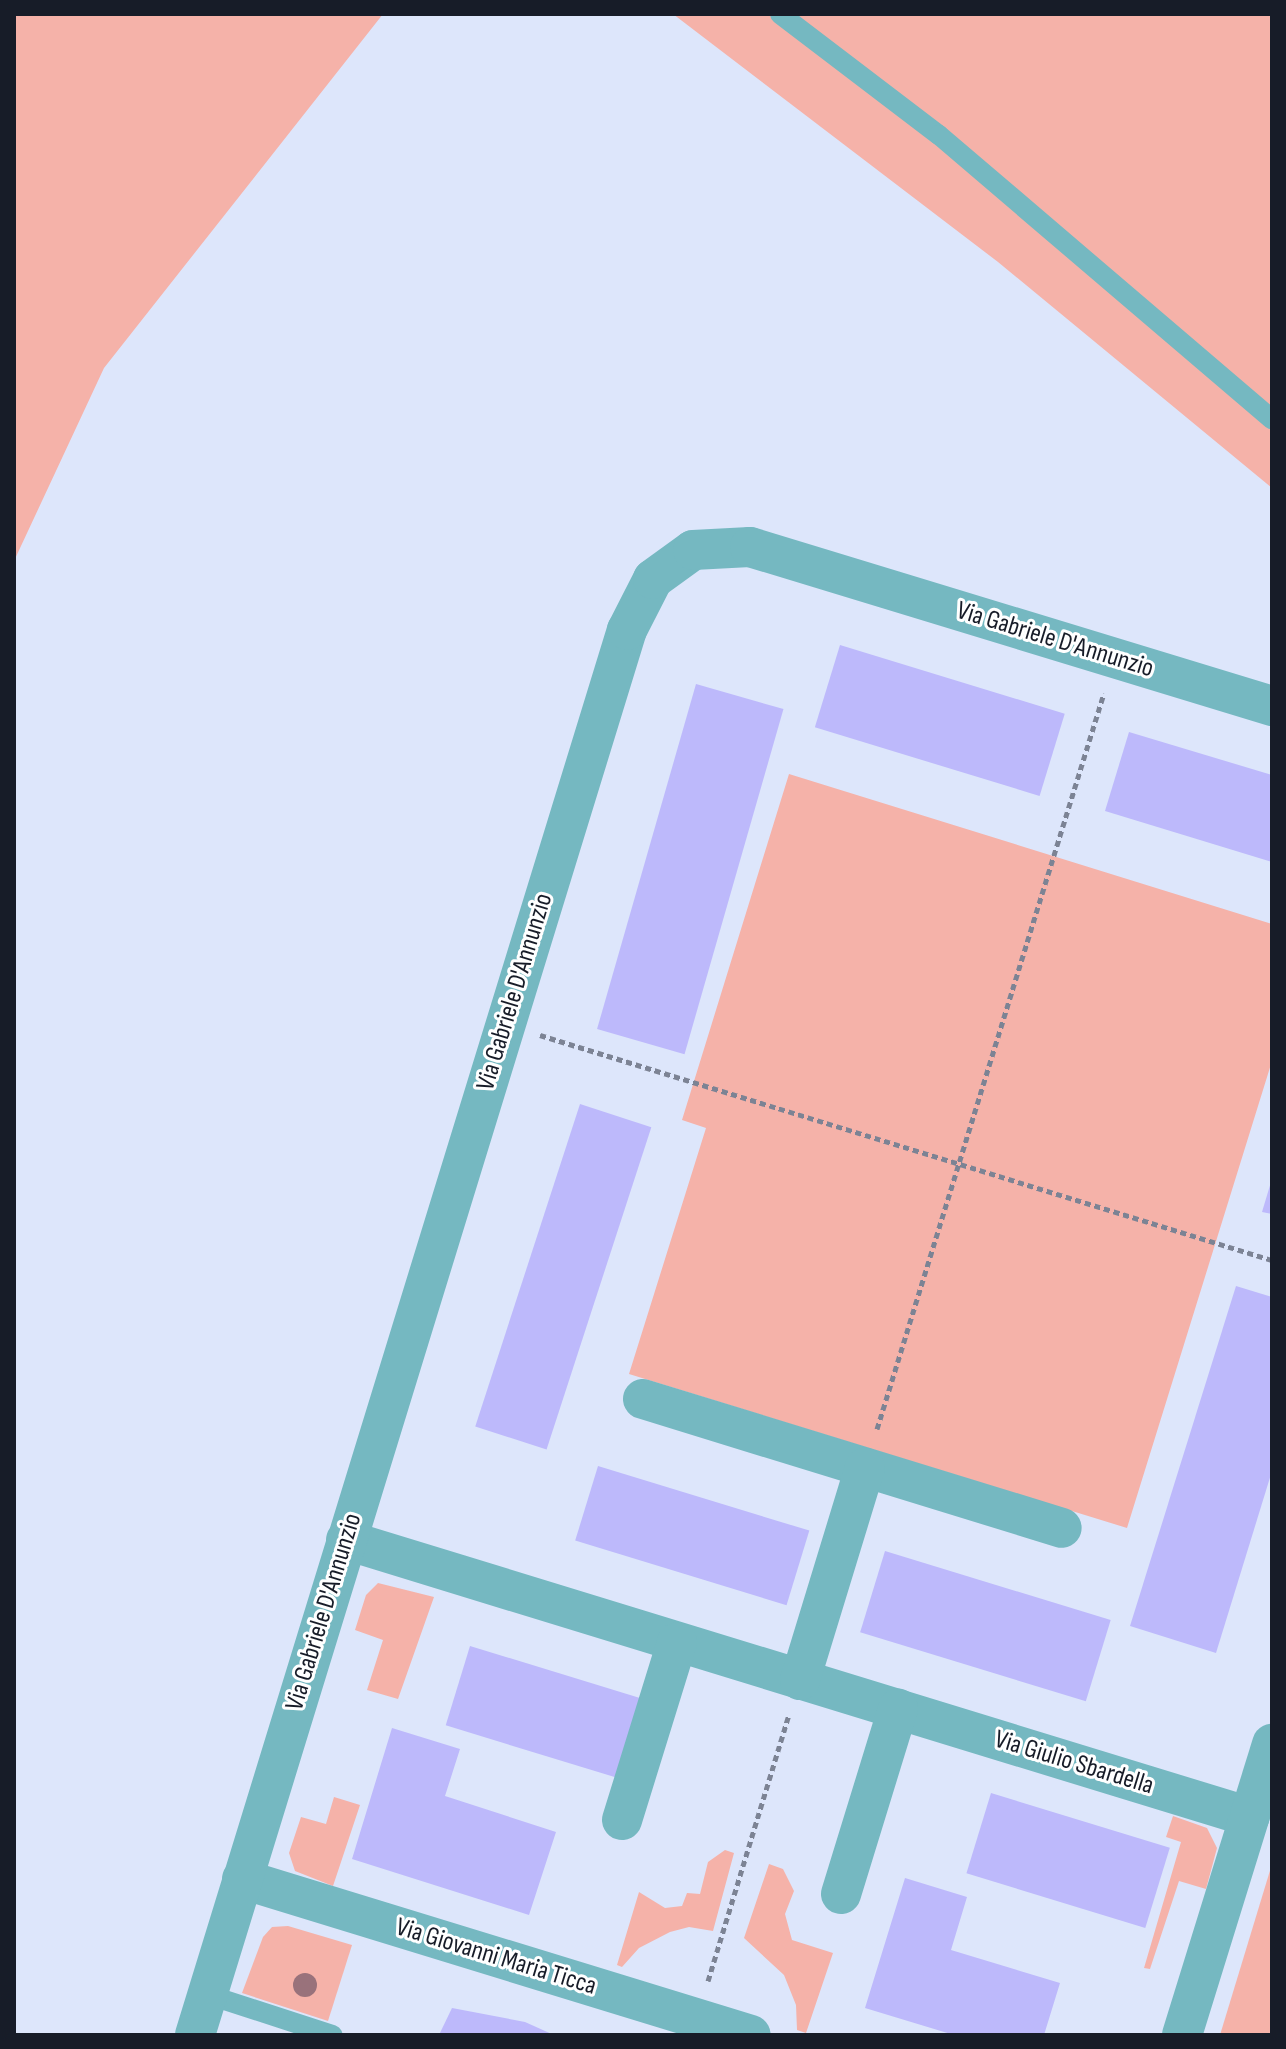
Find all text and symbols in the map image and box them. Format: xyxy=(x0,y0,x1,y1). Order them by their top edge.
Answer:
street label: Via Gabriele D'Annunzio xyxy=(953,595,1157,685)
street label: Via Gabriele D'Annunzio xyxy=(470,890,560,1094)
street label: Via Gabriele D'Annunzio xyxy=(279,1510,369,1714)
street label: Via Giulio Sbardella xyxy=(991,1724,1157,1802)
street label: Via Giovanni Maria Ticca xyxy=(392,1912,600,2002)

